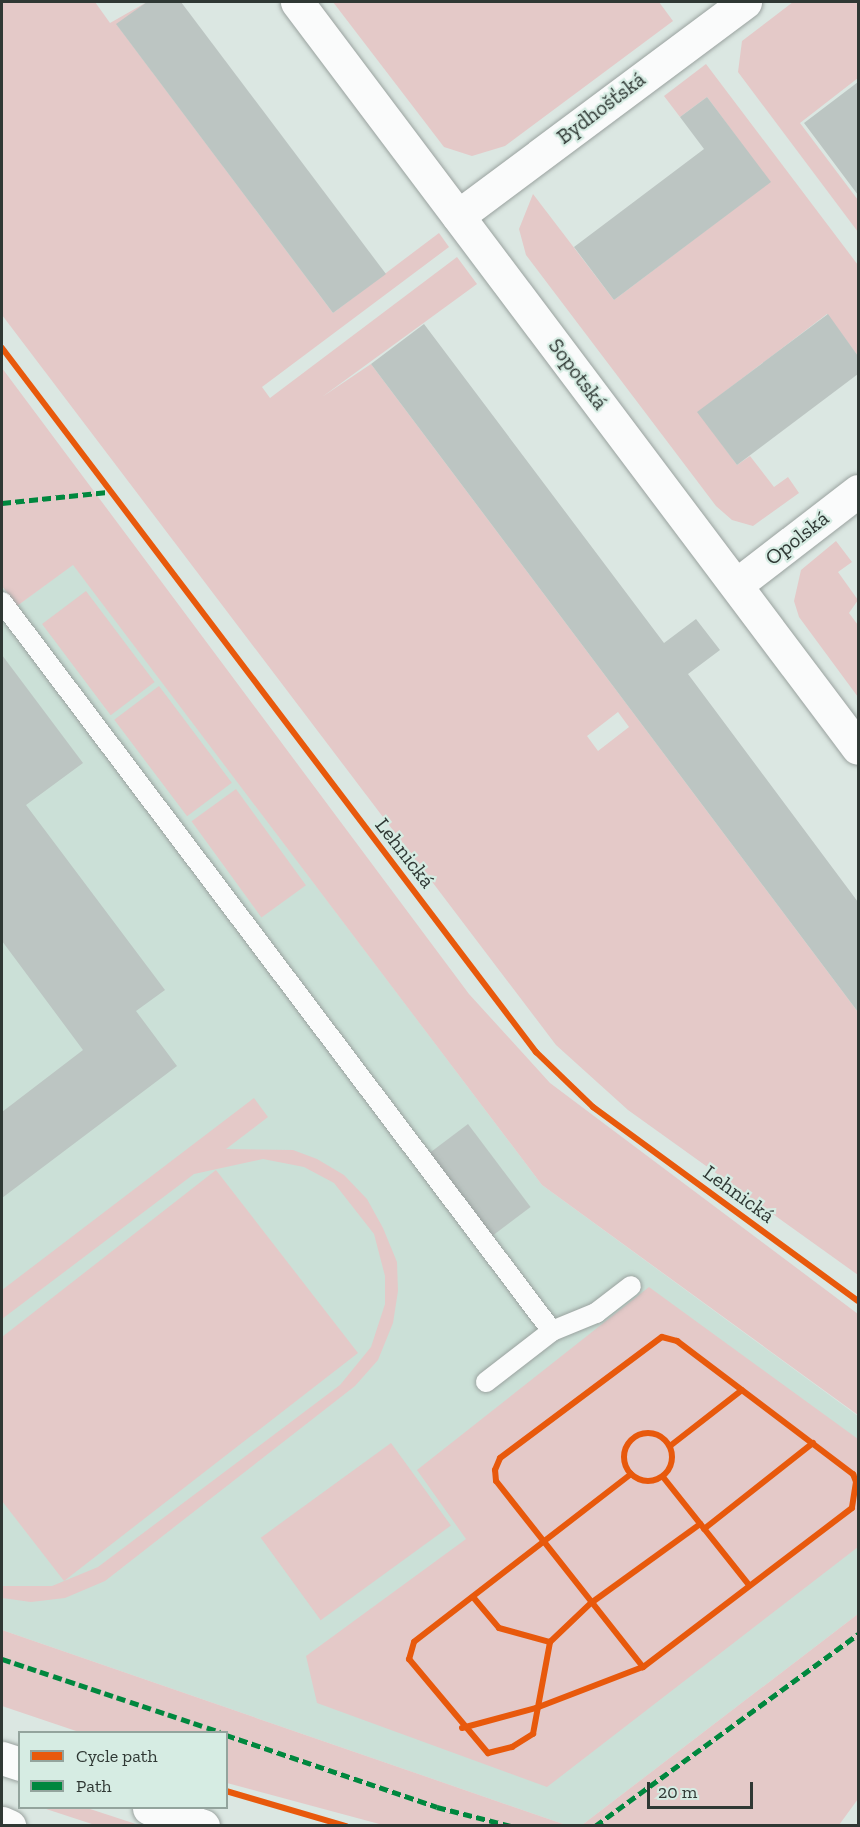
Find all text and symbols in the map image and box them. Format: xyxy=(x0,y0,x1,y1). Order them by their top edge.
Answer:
street label: Bydhošťská xyxy=(552,67,650,149)
street label: Sopotská xyxy=(543,334,613,414)
street label: Opolská xyxy=(760,505,834,571)
street label: Lehnická xyxy=(370,813,440,893)
street label: Lehnická xyxy=(699,1160,779,1228)
legend xyxy=(18,1731,228,1809)
text: Cycle path xyxy=(76,1745,158,1767)
scale bar xyxy=(650,1770,756,1808)
text: Path xyxy=(76,1775,112,1797)
text: 20 m xyxy=(658,1781,697,1803)

